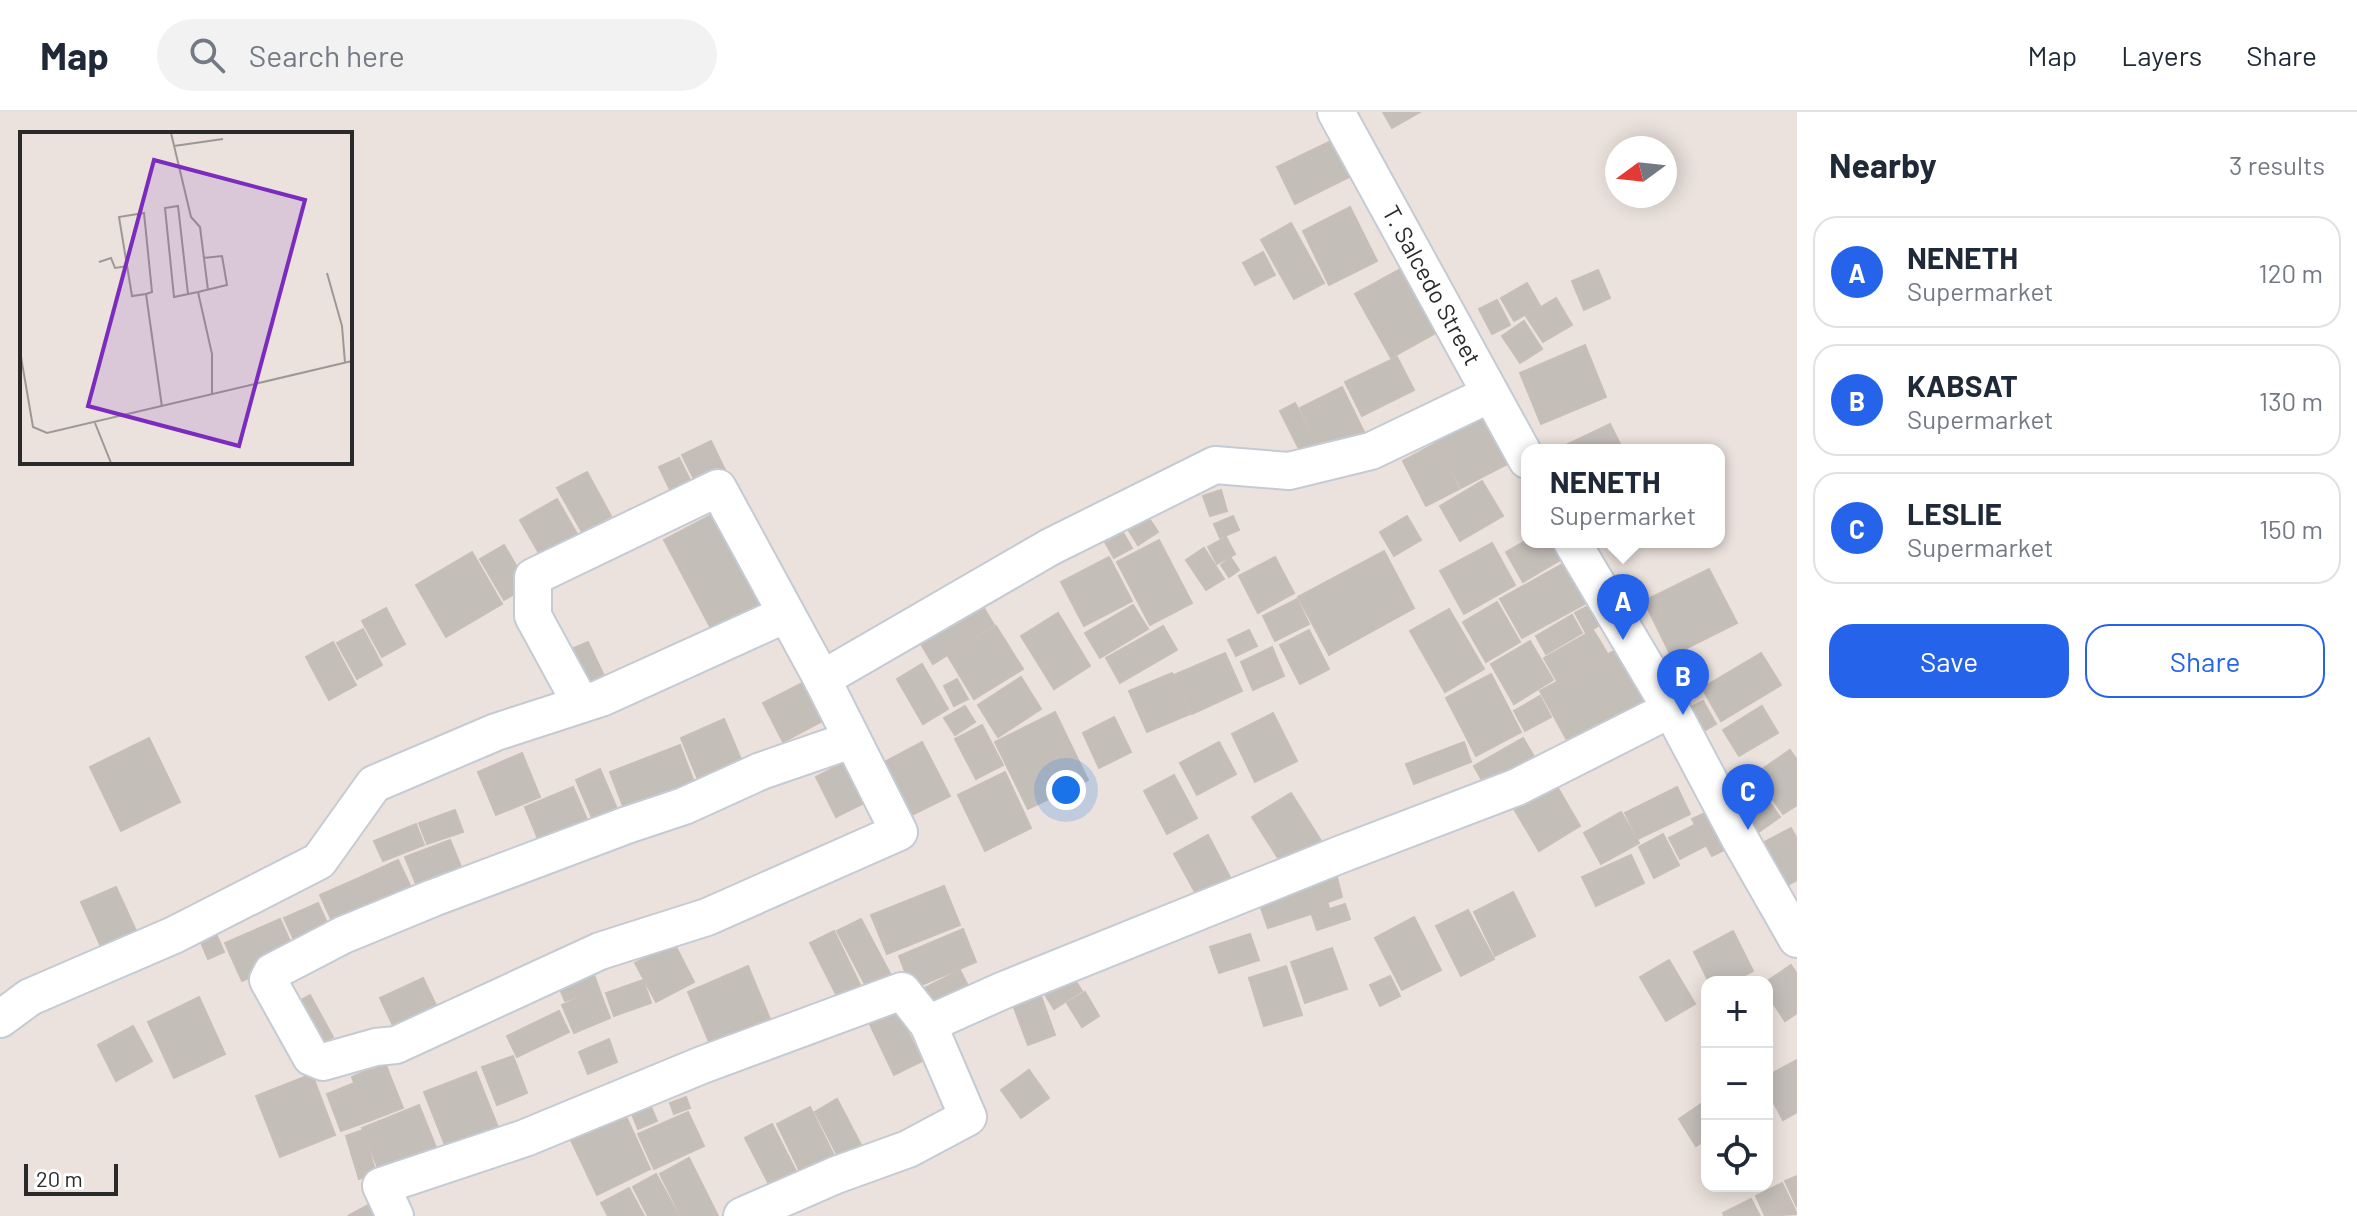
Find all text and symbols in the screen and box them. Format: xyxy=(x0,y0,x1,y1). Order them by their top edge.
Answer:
search box xyxy=(157,19,717,91)
text: Map xyxy=(40,32,109,78)
icon: search xyxy=(185,33,229,77)
text: Search here xyxy=(249,37,405,73)
text: Map xyxy=(2027,38,2077,72)
text: Layers xyxy=(2121,38,2202,72)
text: Share xyxy=(2246,38,2317,72)
inset map xyxy=(20,132,352,464)
north arrow xyxy=(1605,136,1677,208)
text: Nearby xyxy=(1829,144,1937,185)
text: 3 results xyxy=(2229,149,2325,180)
street label: T. Salcedo Street xyxy=(1377,200,1488,370)
text: NENETH xyxy=(1907,239,2018,275)
text: A xyxy=(1848,257,1866,288)
text: 120 m xyxy=(2259,257,2323,288)
text: Supermarket xyxy=(1907,275,2054,306)
text: KABSAT xyxy=(1907,367,2018,403)
text: B xyxy=(1849,385,1865,416)
text: 130 m xyxy=(2259,385,2323,416)
text: Supermarket xyxy=(1907,403,2054,434)
popup xyxy=(1521,444,1725,548)
text: NENETH xyxy=(1550,463,1661,499)
text: LESLIE xyxy=(1907,495,2002,531)
text: Supermarket xyxy=(1550,499,1696,530)
text: C xyxy=(1849,513,1865,544)
text: 150 m xyxy=(2259,513,2323,544)
text: Supermarket xyxy=(1907,531,2054,562)
pin: A xyxy=(1597,574,1649,640)
button: Save xyxy=(1829,624,2069,698)
button: Share xyxy=(2085,624,2325,698)
pin: B xyxy=(1657,649,1709,715)
pin: C xyxy=(1722,764,1774,830)
your location xyxy=(1046,770,1086,810)
map controls xyxy=(1701,976,1773,1192)
button: + xyxy=(1701,976,1773,1048)
button: − xyxy=(1701,1048,1773,1120)
button: locate xyxy=(1701,1120,1773,1192)
scale bar xyxy=(24,1160,118,1196)
text: 20 m xyxy=(36,1165,83,1191)

